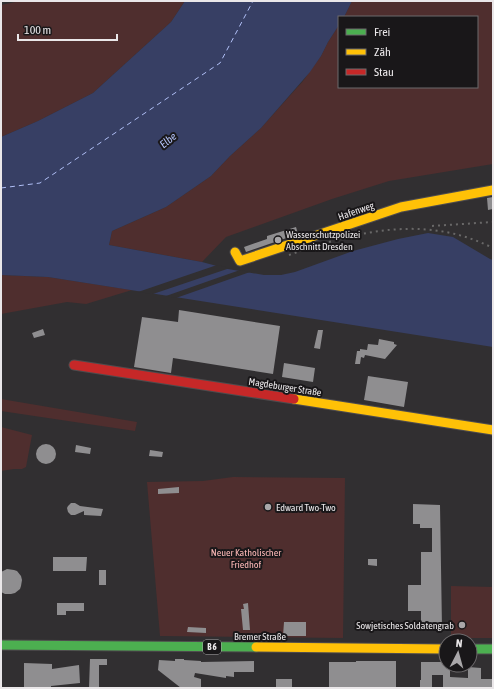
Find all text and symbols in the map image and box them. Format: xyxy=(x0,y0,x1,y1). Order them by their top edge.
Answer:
scale bar xyxy=(18,16,117,42)
legend xyxy=(338,16,478,88)
text: 100 m xyxy=(24,23,51,37)
text: Frei xyxy=(374,25,390,39)
text: Zäh xyxy=(374,45,391,59)
text: Stau xyxy=(374,65,394,79)
water label: Elbe xyxy=(157,130,179,150)
street label: Hafenweg xyxy=(337,199,376,222)
place label: Wasserschutzpolizei Abschnitt Dresden xyxy=(286,229,360,252)
marker: Wasserschutzpolizei Abschnitt Dresden xyxy=(273,235,283,245)
street label: Magdeburger Straße xyxy=(248,376,323,398)
marker: Edward Two-Two xyxy=(263,502,273,512)
place label: Edward Two-Two xyxy=(276,502,336,513)
park label: Neuer Katholischer Friedhof xyxy=(211,547,282,570)
place label: Sowjetisches Soldatengrab xyxy=(356,620,454,631)
marker: Sowjetisches Soldatengrab xyxy=(457,620,467,630)
street label: Bremer Straße xyxy=(234,631,286,642)
north arrow xyxy=(438,633,478,673)
text: N xyxy=(455,637,463,649)
road number: B 6 xyxy=(203,640,221,654)

